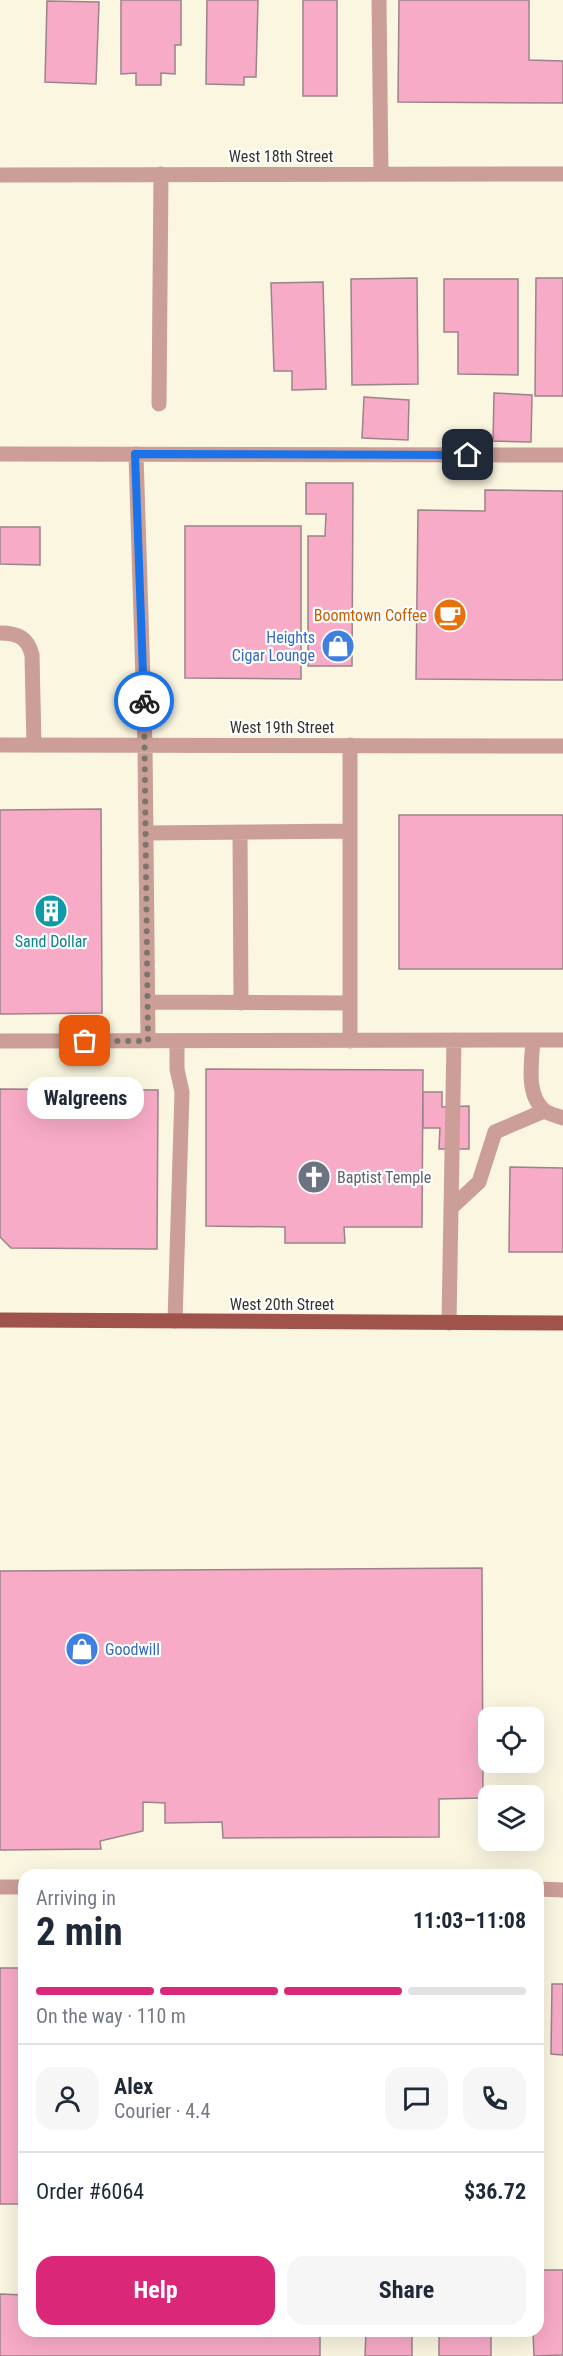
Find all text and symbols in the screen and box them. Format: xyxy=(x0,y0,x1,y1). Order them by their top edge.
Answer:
street label: West 18th Street xyxy=(229,147,334,166)
pin xyxy=(442,429,493,480)
icon: home xyxy=(451,438,484,471)
cafe icon: Boomtown Coffee xyxy=(432,597,468,633)
place label: Boomtown Coffee xyxy=(314,606,427,625)
place label: Heights Cigar Lounge xyxy=(232,628,315,665)
shop icon: Heights Cigar Lounge xyxy=(320,628,356,664)
courier xyxy=(114,671,174,731)
icon: bike xyxy=(128,685,161,718)
street label: West 19th Street xyxy=(230,718,335,737)
building icon: Sand Dollar xyxy=(33,893,69,929)
place label: Sand Dollar xyxy=(15,932,87,951)
pin xyxy=(59,1015,110,1066)
icon: bag xyxy=(68,1024,101,1057)
callout: Walgreens xyxy=(26,1077,144,1119)
text: Walgreens xyxy=(44,1086,127,1110)
church icon: Baptist Temple xyxy=(296,1159,332,1195)
place label: Baptist Temple xyxy=(337,1168,431,1187)
street label: West 20th Street xyxy=(230,1295,335,1314)
shop icon: Goodwill xyxy=(64,1631,100,1667)
place label: Goodwill xyxy=(105,1640,160,1659)
map controls xyxy=(478,1707,544,1851)
button: locate xyxy=(478,1707,544,1773)
button: layers xyxy=(478,1785,544,1851)
text: Arriving in xyxy=(36,1886,116,1910)
text: 11:03–11:08 xyxy=(413,1908,526,1933)
text: 2 min xyxy=(36,1909,123,1955)
text: On the way · 110 m xyxy=(36,2004,186,2028)
button: person xyxy=(36,2067,99,2130)
button: chat xyxy=(385,2067,448,2130)
button: phone xyxy=(463,2067,526,2130)
text: Alex xyxy=(114,2074,153,2099)
text: Courier · 4.4 xyxy=(114,2099,210,2123)
text: Order #6064 xyxy=(36,2179,144,2204)
text: $36.72 xyxy=(464,2179,526,2204)
button: Help xyxy=(36,2256,275,2325)
button: Share xyxy=(287,2256,526,2325)

